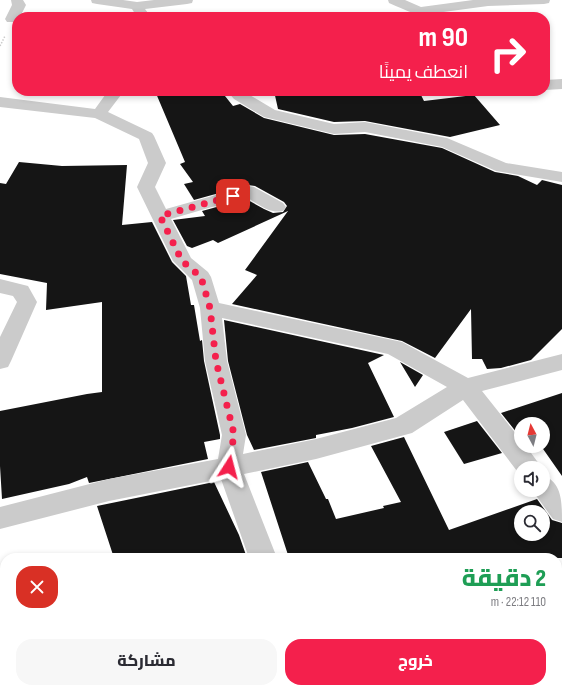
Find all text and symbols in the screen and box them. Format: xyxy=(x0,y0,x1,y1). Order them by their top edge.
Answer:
text: 90 m xyxy=(418,21,468,54)
icon: right xyxy=(482,28,534,80)
text: انعطف يمينًا xyxy=(379,62,468,83)
pin xyxy=(216,179,250,213)
icon: arrive xyxy=(222,185,244,207)
north arrow xyxy=(514,417,550,453)
map controls xyxy=(514,417,550,541)
position arrow xyxy=(208,446,250,488)
button: sound xyxy=(514,461,550,497)
button: search xyxy=(514,505,550,541)
text: 2 دقيقة xyxy=(462,564,546,593)
button: close xyxy=(16,566,58,608)
text: 110 m · 22:12 xyxy=(491,594,546,610)
button: مشاركة xyxy=(16,639,277,685)
button: خروج xyxy=(285,639,546,685)

